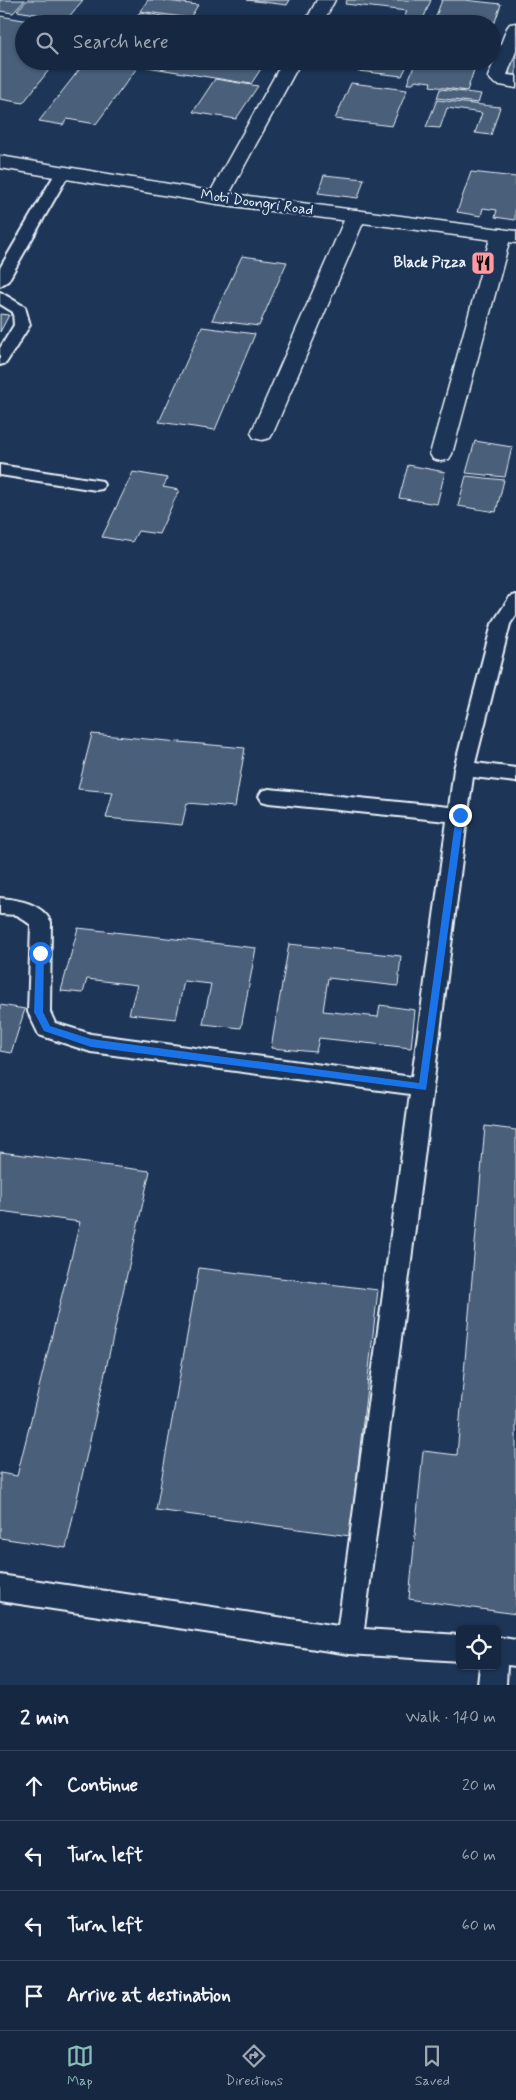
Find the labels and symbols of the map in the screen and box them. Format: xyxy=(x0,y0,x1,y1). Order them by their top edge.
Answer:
street label: Moti Doongri Road xyxy=(199,185,315,222)
restaurant icon: Black Pizza xyxy=(470,250,496,276)
place label: Black Pizza xyxy=(393,253,466,273)
route end xyxy=(449,804,472,827)
route start xyxy=(29,942,52,965)

